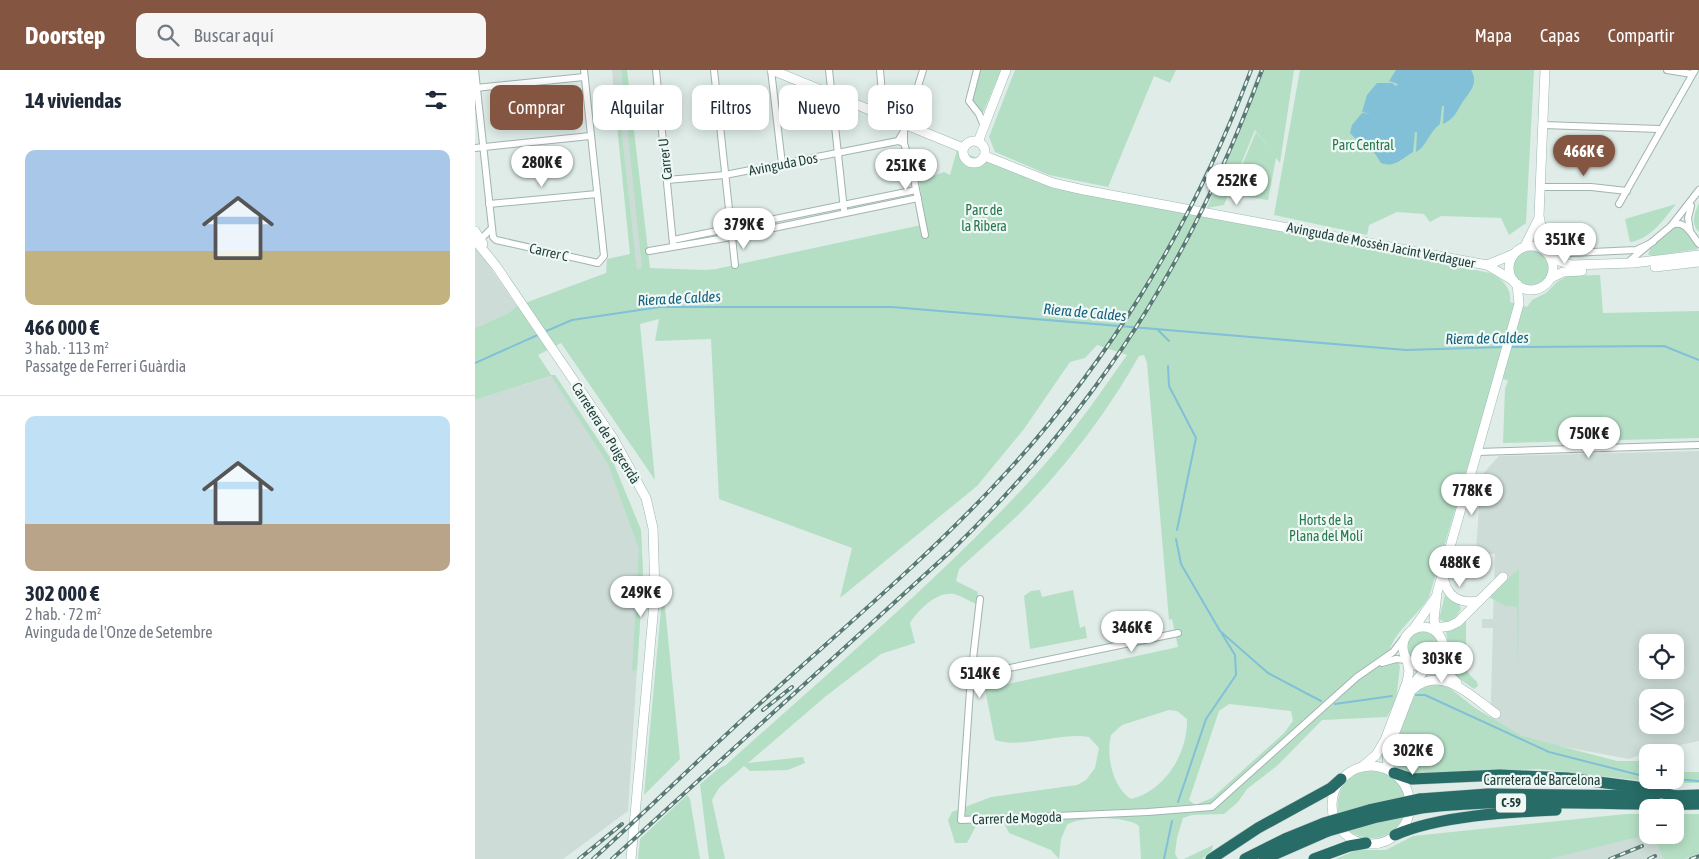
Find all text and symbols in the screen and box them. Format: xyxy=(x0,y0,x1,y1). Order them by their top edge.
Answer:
search box xyxy=(136,13,486,58)
icon: search xyxy=(154,21,182,49)
text: Doorstep xyxy=(25,22,106,49)
text: Buscar aquí xyxy=(194,24,274,46)
text: Mapa xyxy=(1475,25,1512,46)
text: Capas xyxy=(1540,25,1580,46)
text: Compartir xyxy=(1608,25,1674,46)
chip: Comprar xyxy=(490,85,583,130)
chip: Alquilar xyxy=(593,85,682,130)
chip: Filtros xyxy=(692,85,769,130)
chip: Nuevo xyxy=(779,85,858,130)
chip: Piso xyxy=(868,85,932,130)
icon: filters xyxy=(422,86,450,114)
text: 14 viviendas xyxy=(25,88,121,112)
pin: 466K € xyxy=(1543,134,1625,177)
street label: Carrer U xyxy=(655,137,675,181)
park label: Parc Central xyxy=(1332,137,1394,153)
text: 466K € xyxy=(1564,142,1604,160)
pin: 280K € xyxy=(501,146,583,188)
pin: 251K € xyxy=(865,148,947,191)
street label: Avinguda Dos xyxy=(747,149,819,179)
text: 280K € xyxy=(522,153,562,171)
text: 251K € xyxy=(886,156,926,174)
pin: 252K € xyxy=(1196,164,1278,206)
text: 252K € xyxy=(1217,171,1257,189)
icon: home xyxy=(193,183,283,273)
park label: Parc de la Ribera xyxy=(961,202,1007,234)
pin: 379K € xyxy=(703,208,785,250)
text: 379K € xyxy=(724,215,764,233)
street label: Avinguda de Mossèn Jacint Verdaguer xyxy=(1285,219,1477,271)
pin: 351K € xyxy=(1524,222,1606,265)
text: 351K € xyxy=(1545,230,1585,248)
street label: Carrer C xyxy=(528,240,571,264)
water label: Riera de Caldes xyxy=(637,287,721,309)
water label: Riera de Caldes xyxy=(1043,300,1127,324)
text: 466 000 € xyxy=(25,315,99,339)
water label: Riera de Caldes xyxy=(1445,329,1529,347)
text: 3 hab. · 113 m² xyxy=(25,339,109,357)
text: Passatge de Ferrer i Guàrdia xyxy=(25,357,186,375)
street label: Carretera de Puigcerdà xyxy=(568,379,644,487)
pin: 750K € xyxy=(1548,416,1630,459)
text: 750K € xyxy=(1569,424,1609,442)
icon: home xyxy=(193,448,283,538)
pin: 778K € xyxy=(1431,474,1513,516)
text: 778K € xyxy=(1452,481,1492,499)
park label: Horts de la Plana del Molí xyxy=(1289,512,1363,544)
pin: 488K € xyxy=(1419,546,1501,588)
text: 488K € xyxy=(1440,553,1480,571)
pin: 249K € xyxy=(600,576,682,618)
text: 302 000 € xyxy=(25,581,99,605)
text: 249K € xyxy=(621,583,661,601)
text: 2 hab. · 72 m² xyxy=(25,605,101,623)
pin: 346K € xyxy=(1091,610,1173,653)
text: 346K € xyxy=(1112,618,1152,636)
text: Avinguda de l'Onze de Setembre xyxy=(25,623,213,641)
map controls xyxy=(1639,634,1684,844)
button: locate xyxy=(1639,634,1684,679)
pin: 303K € xyxy=(1401,642,1483,684)
text: 303K € xyxy=(1422,649,1462,667)
pin: 514K € xyxy=(939,656,1021,699)
text: 514K € xyxy=(960,664,1000,682)
button: layers xyxy=(1639,689,1684,734)
pin: 302K € xyxy=(1372,734,1454,776)
text: 302K € xyxy=(1393,741,1433,759)
button: + xyxy=(1639,744,1684,789)
street label: Carretera de Barcelona xyxy=(1483,772,1601,788)
road number: C-59 xyxy=(1496,794,1526,812)
button: − xyxy=(1639,799,1684,844)
street label: Carrer de Mogoda xyxy=(972,808,1062,828)

